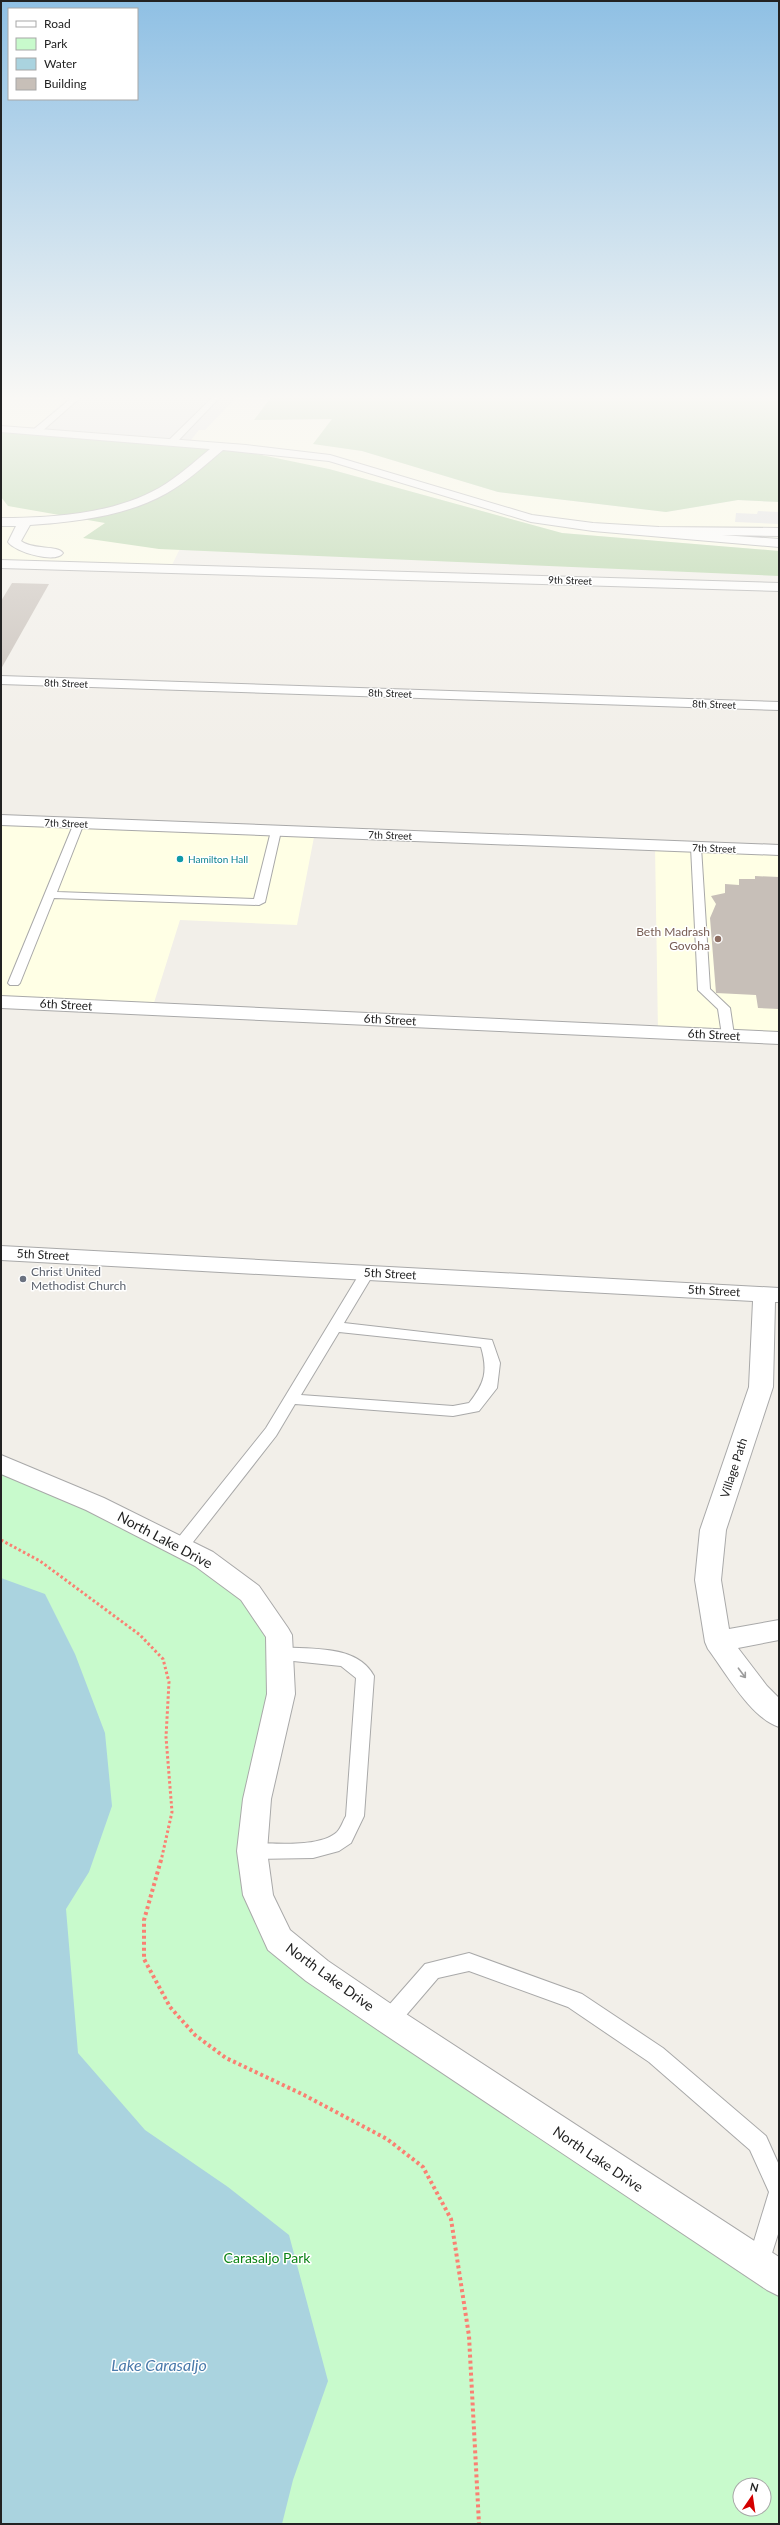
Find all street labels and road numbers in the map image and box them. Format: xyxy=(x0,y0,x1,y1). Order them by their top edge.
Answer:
street label: 9th Street xyxy=(548,573,593,587)
street label: 8th Street xyxy=(44,676,89,690)
street label: 8th Street xyxy=(368,686,413,700)
street label: 8th Street xyxy=(692,697,737,711)
street label: 7th Street xyxy=(44,816,89,830)
street label: 7th Street xyxy=(368,828,413,842)
street label: 7th Street xyxy=(692,841,737,855)
street label: 6th Street xyxy=(39,996,93,1013)
street label: 6th Street xyxy=(363,1011,417,1028)
street label: 6th Street xyxy=(687,1026,741,1043)
street label: 5th Street xyxy=(16,1246,70,1263)
street label: 5th Street xyxy=(363,1265,417,1282)
street label: 5th Street xyxy=(687,1282,741,1299)
street label: Village Path xyxy=(717,1436,750,1500)
street label: North Lake Drive xyxy=(115,1507,216,1572)
street label: North Lake Drive xyxy=(283,1939,378,2014)
street label: North Lake Drive xyxy=(550,2122,647,2195)

